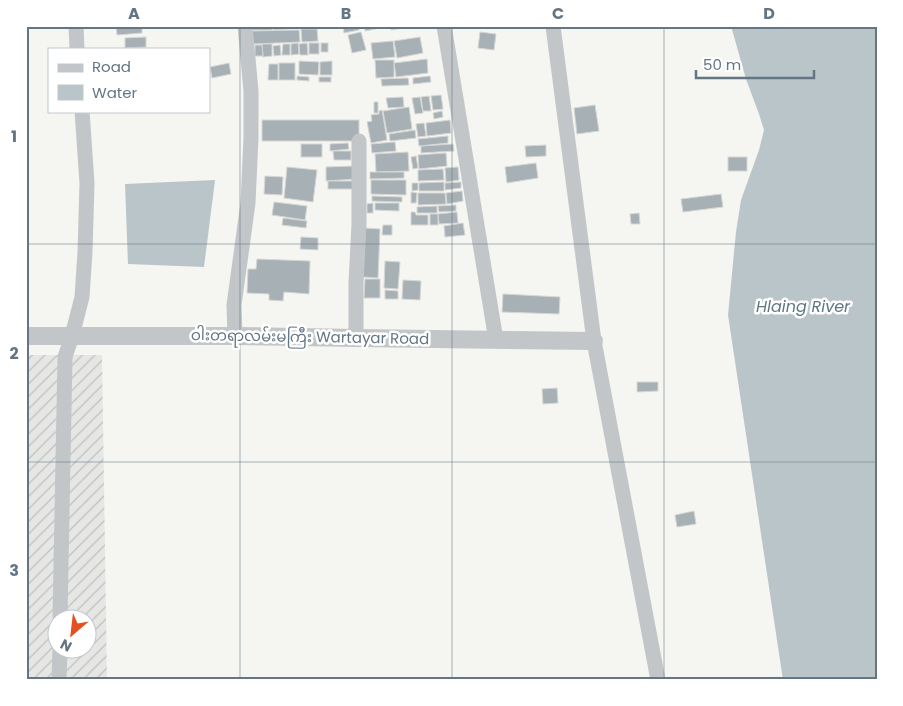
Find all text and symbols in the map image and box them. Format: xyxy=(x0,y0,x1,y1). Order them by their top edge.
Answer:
text: A xyxy=(128,2,140,25)
text: B xyxy=(341,2,351,25)
text: C xyxy=(552,2,564,25)
text: D xyxy=(763,2,775,25)
legend xyxy=(48,48,210,112)
scale bar xyxy=(696,48,813,80)
text: 50 m xyxy=(703,54,741,75)
text: Road xyxy=(92,56,131,77)
text: Water xyxy=(92,82,138,103)
text: 1 xyxy=(11,125,17,148)
water label: Hlaing River xyxy=(756,295,851,318)
street label: ဝါးတရာလမ်းမကြီး Wartayar Road xyxy=(191,324,429,351)
text: 2 xyxy=(9,342,19,365)
text: 3 xyxy=(9,559,19,582)
north arrow xyxy=(48,608,98,658)
text: N xyxy=(57,634,75,657)

